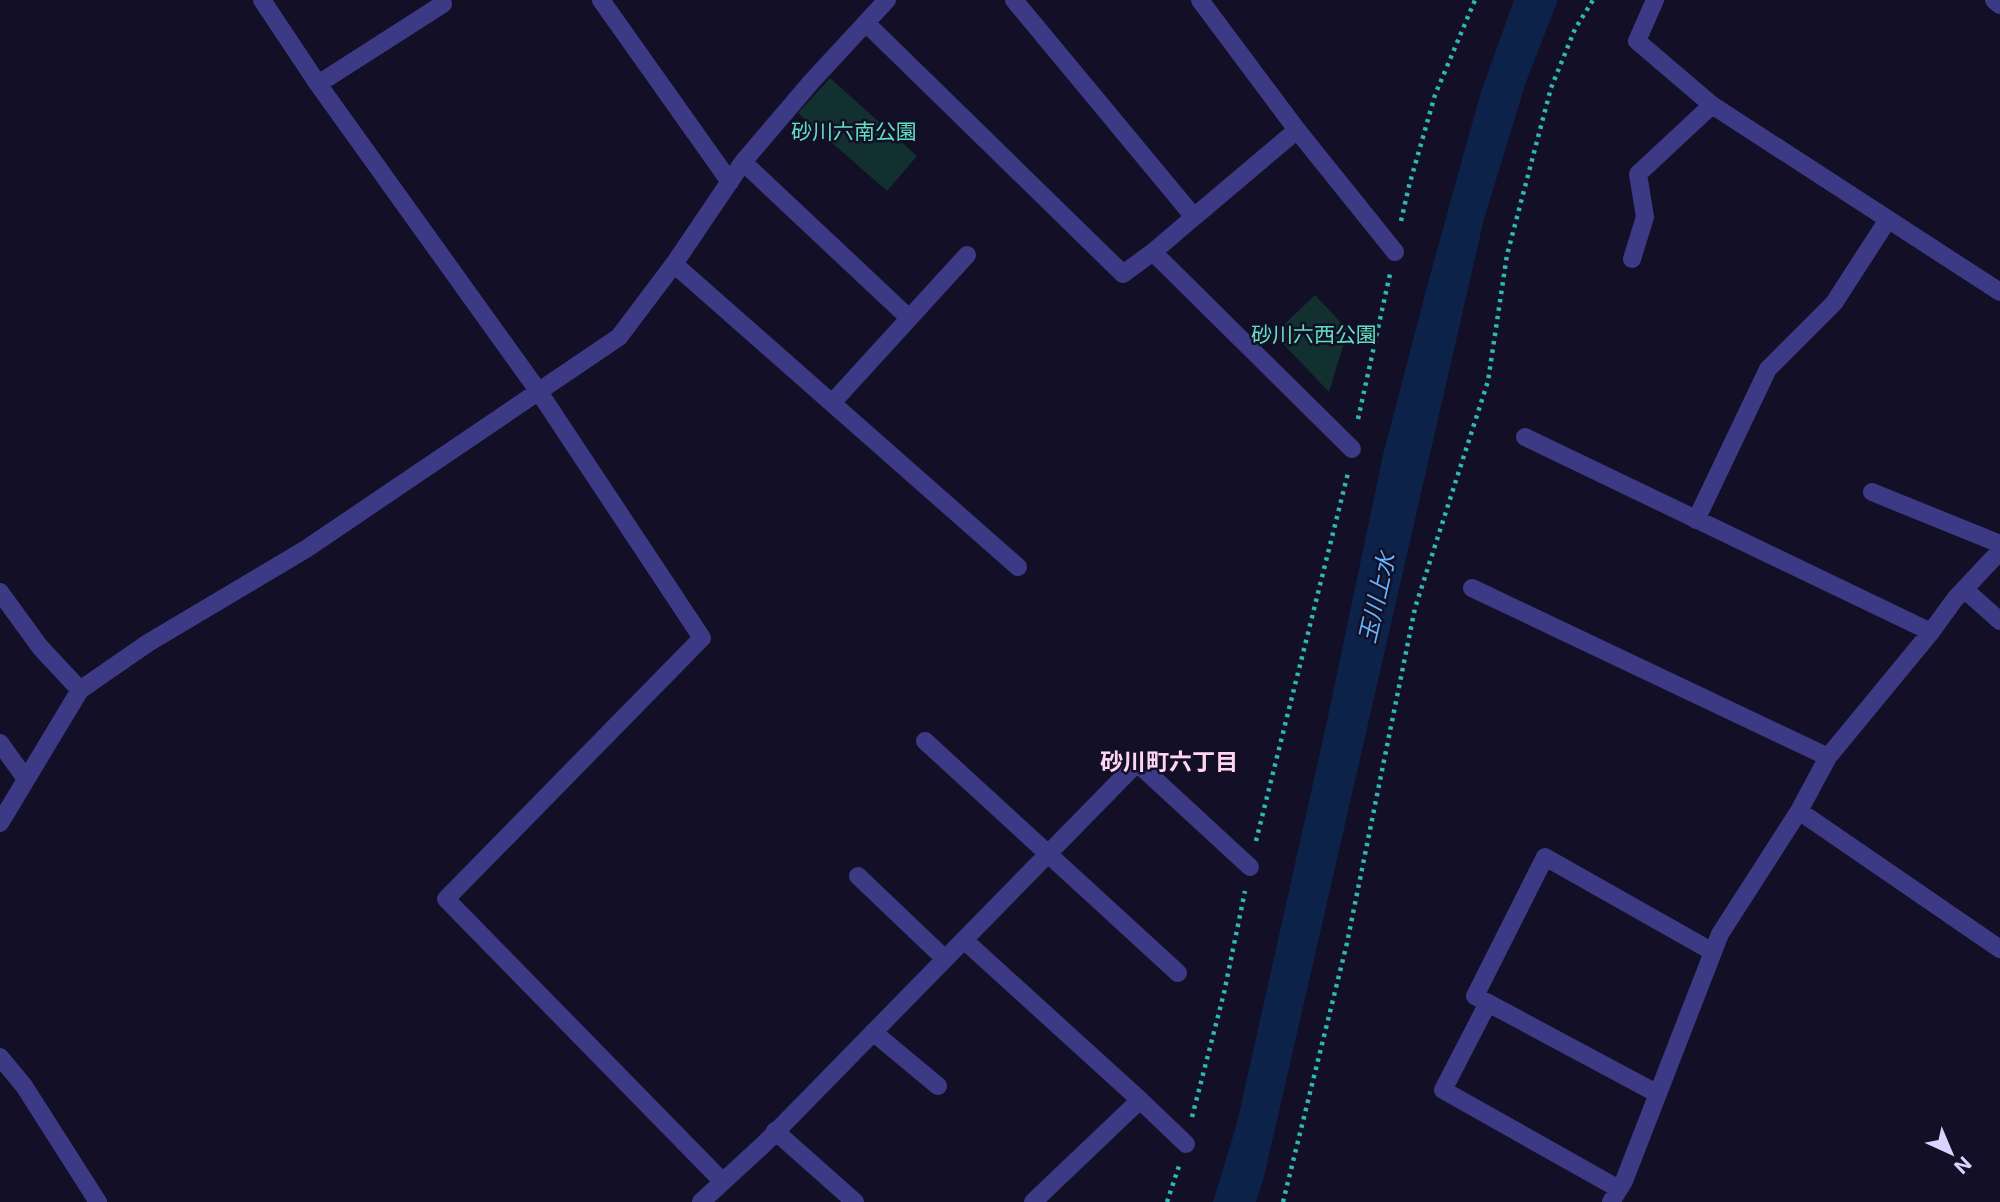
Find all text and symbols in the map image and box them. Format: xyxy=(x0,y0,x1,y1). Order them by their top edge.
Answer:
park label: 砂川六南公園 xyxy=(791,119,917,144)
park label: 砂川六西公園 xyxy=(1251,322,1377,347)
water label: 玉川上水 xyxy=(1353,547,1402,646)
district label: 砂川町六丁目 xyxy=(1100,748,1238,776)
north arrow xyxy=(1916,1118,1986,1188)
text: N xyxy=(1949,1152,1976,1178)

